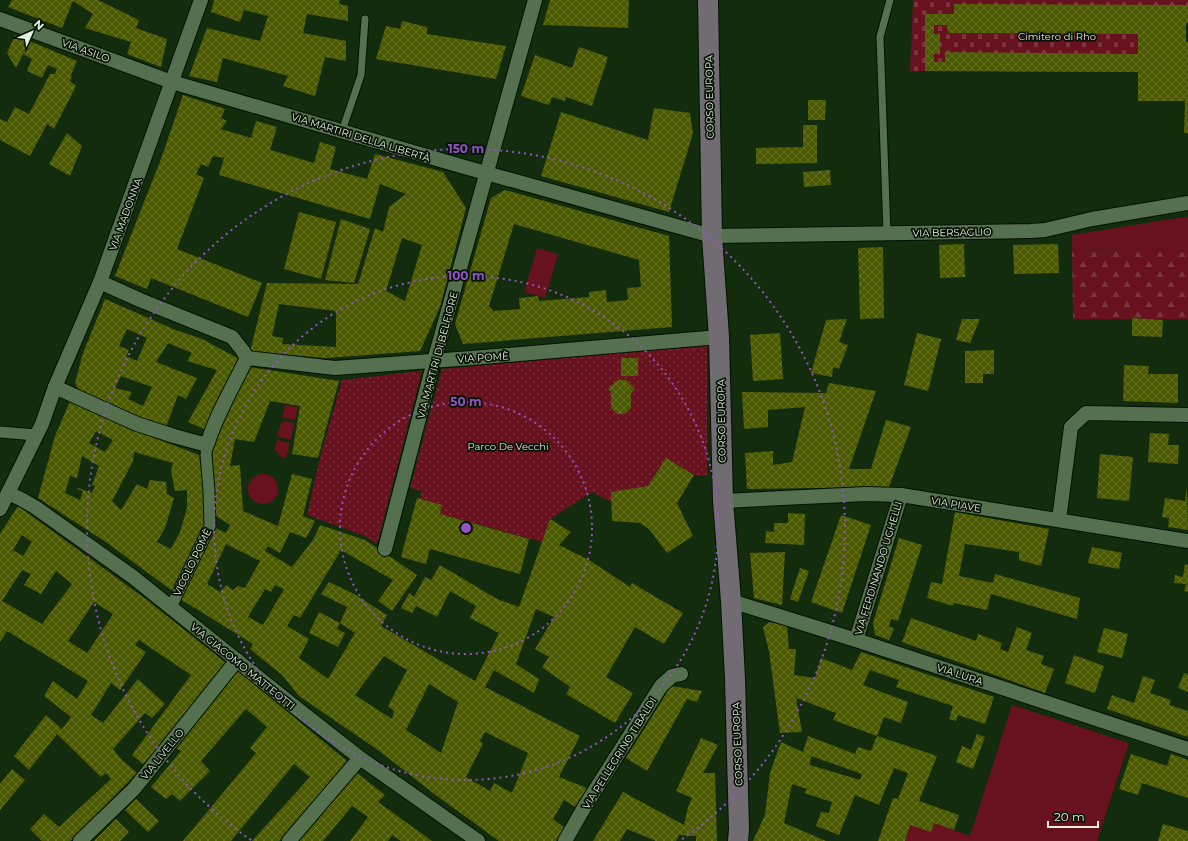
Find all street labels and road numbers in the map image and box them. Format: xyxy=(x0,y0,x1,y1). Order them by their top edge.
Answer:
street label: VIA ASILO xyxy=(60,36,112,65)
street label: CORSO EUROPA xyxy=(702,54,717,139)
street label: VIA MARTIRI DELLA LIBERTÀ xyxy=(290,110,433,165)
street label: VIA MADONNA xyxy=(106,175,145,252)
street label: VIA BERSAGLIO xyxy=(912,225,992,240)
street label: VIA MARTIRI DI BELFIORE xyxy=(414,290,461,420)
street label: VIA POMÈ xyxy=(457,349,509,366)
street label: CORSO EUROPA xyxy=(714,378,729,463)
street label: VIA PIAVE xyxy=(930,494,982,515)
street label: VIA FERDINANDO UGHELLI xyxy=(852,500,905,637)
street label: VICOLO POMÈ xyxy=(170,526,215,598)
street label: VIA GIACOMO MATTEOTTI xyxy=(188,620,298,713)
street label: VIA LURA xyxy=(935,661,985,688)
street label: VIA PELLEGRINO TIBALDI xyxy=(580,695,659,812)
street label: CORSO EUROPA xyxy=(730,701,745,786)
street label: VIA LIVELLO xyxy=(138,726,187,782)

